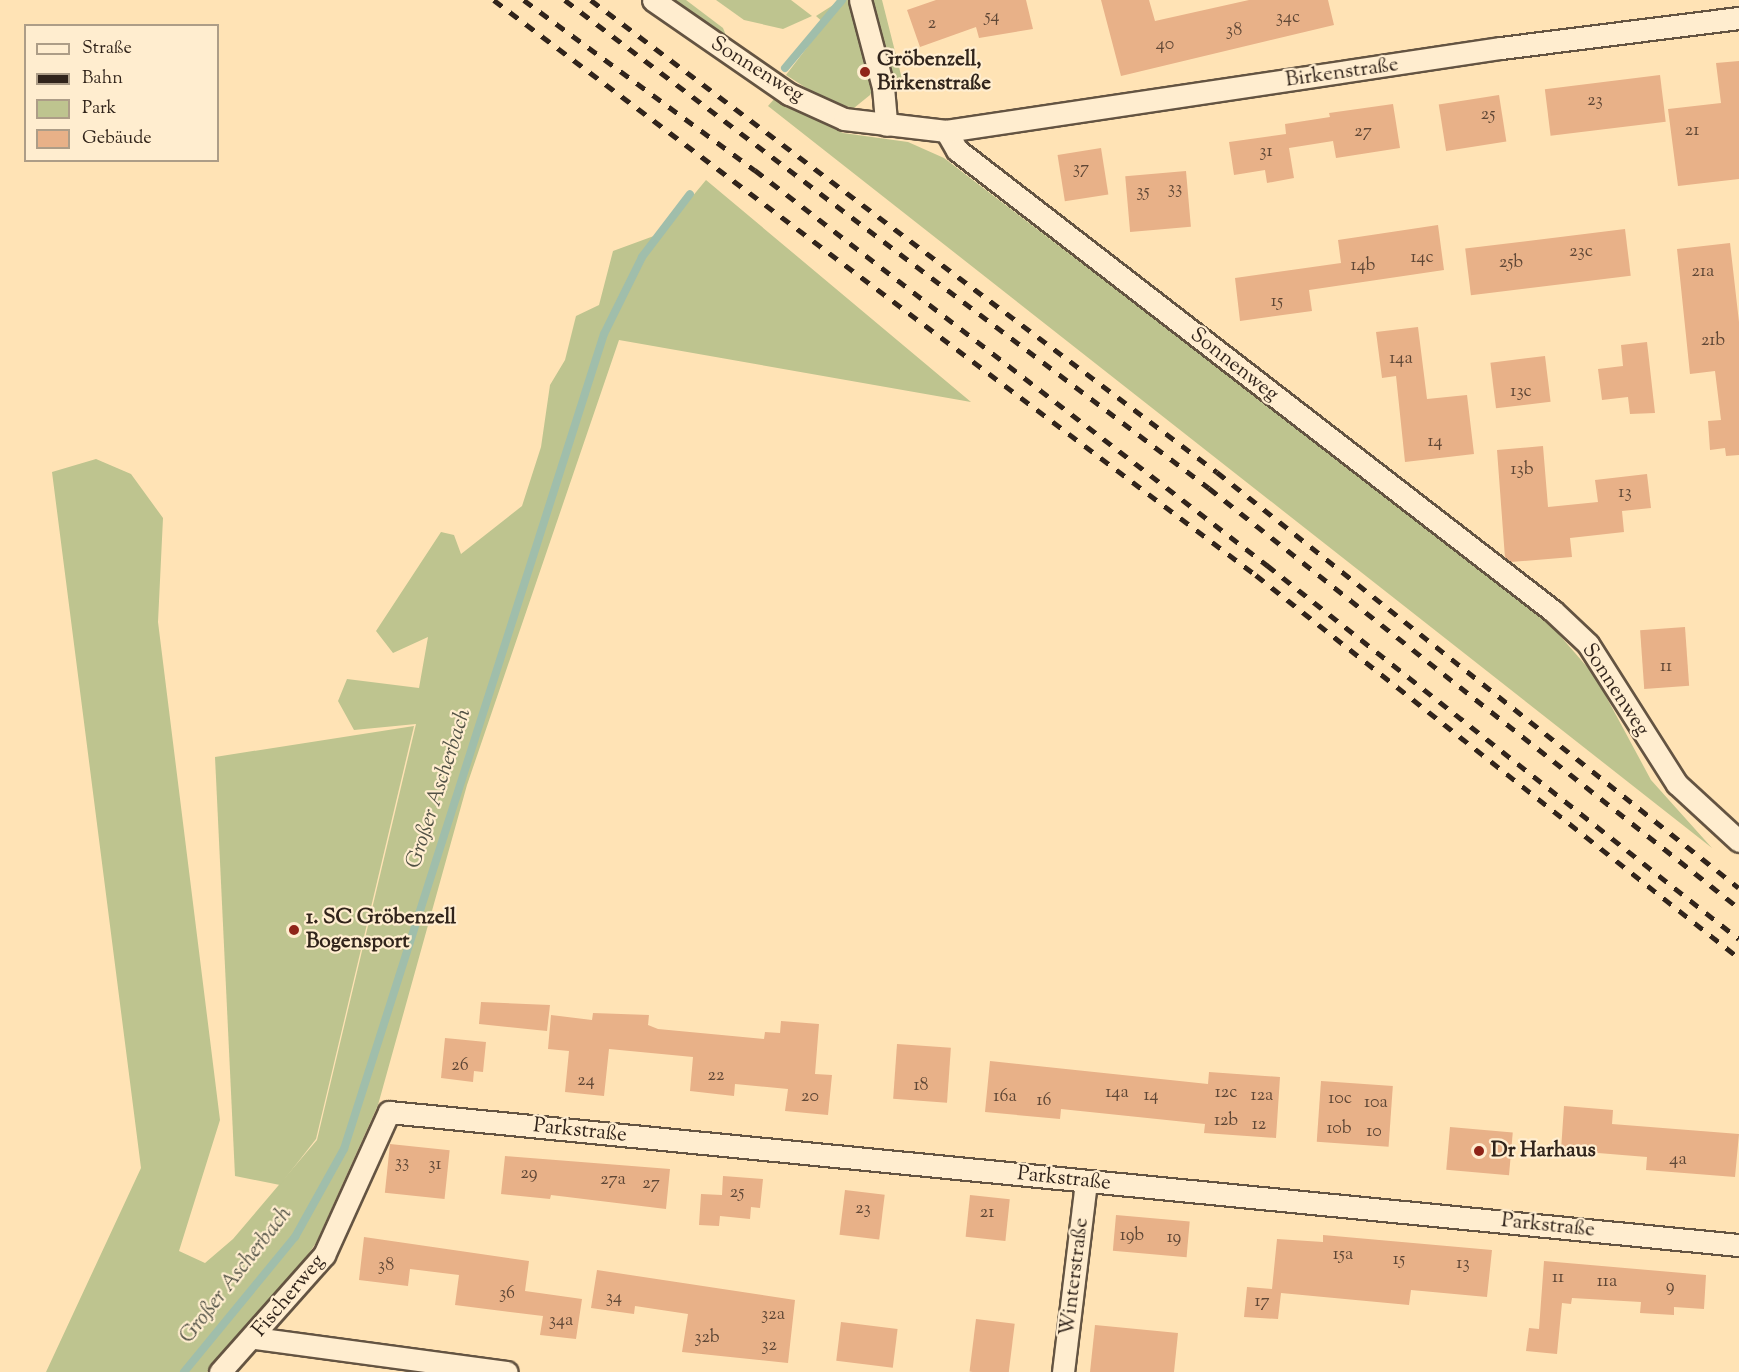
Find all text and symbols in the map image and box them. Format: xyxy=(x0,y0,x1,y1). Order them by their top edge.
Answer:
house number: 54 xyxy=(984,6,1000,28)
house number: 34c xyxy=(1276,7,1300,29)
house number: 2 xyxy=(928,13,936,35)
house number: 38 xyxy=(1226,20,1242,42)
legend xyxy=(24,24,219,162)
street label: Sonnenweg xyxy=(706,31,808,109)
house number: 40 xyxy=(1156,34,1174,56)
text: Straße xyxy=(82,36,132,62)
place label: Gröbenzell, Birkenstraße xyxy=(877,47,991,97)
street label: Birkenstraße xyxy=(1284,53,1400,93)
marker: Gröbenzell, Birkenstraße xyxy=(858,65,872,79)
text: Bahn xyxy=(82,66,123,92)
house number: 23 xyxy=(1587,90,1603,112)
text: Park xyxy=(82,96,116,122)
house number: 25 xyxy=(1481,104,1495,126)
house number: 21 xyxy=(1685,120,1699,142)
house number: 27 xyxy=(1354,121,1372,143)
text: Gebäude xyxy=(82,126,152,152)
house number: 31 xyxy=(1259,141,1273,163)
house number: 37 xyxy=(1073,158,1089,180)
house number: 33 xyxy=(1168,178,1182,200)
house number: 35 xyxy=(1136,181,1150,203)
house number: 23c xyxy=(1569,241,1593,263)
house number: 14c xyxy=(1410,247,1434,269)
house number: 25b xyxy=(1499,252,1523,274)
house number: 14b xyxy=(1351,255,1375,277)
house number: 21a xyxy=(1692,261,1714,283)
house number: 15 xyxy=(1271,291,1283,313)
street label: Sonnenweg xyxy=(1185,323,1283,407)
house number: 21b xyxy=(1701,330,1725,352)
house number: 14a xyxy=(1389,348,1413,370)
house number: 13c xyxy=(1510,381,1532,403)
house number: 14 xyxy=(1427,431,1443,453)
house number: 13b xyxy=(1510,459,1534,481)
house number: 13 xyxy=(1618,482,1632,504)
street label: Sonnenweg xyxy=(1576,639,1654,741)
house number: 11 xyxy=(1660,656,1672,678)
water label: Großer Ascherbach xyxy=(402,706,478,872)
place label: 1. SC Gröbenzell Bogensport xyxy=(306,905,456,955)
marker: 1. SC Gröbenzell Bogensport xyxy=(287,923,301,937)
house number: 26 xyxy=(451,1055,469,1077)
house number: 22 xyxy=(708,1065,724,1087)
house number: 24 xyxy=(577,1070,595,1092)
house number: 18 xyxy=(913,1075,929,1097)
house number: 14a xyxy=(1105,1082,1129,1104)
house number: 12c xyxy=(1215,1082,1237,1104)
house number: 14 xyxy=(1143,1085,1159,1107)
house number: 12a xyxy=(1251,1085,1273,1107)
house number: 20 xyxy=(801,1086,819,1108)
house number: 16a xyxy=(993,1086,1017,1108)
house number: 10c xyxy=(1328,1088,1352,1110)
house number: 16 xyxy=(1036,1090,1052,1112)
house number: 10a xyxy=(1364,1092,1388,1114)
house number: 12b xyxy=(1214,1110,1238,1132)
street label: Parkstraße xyxy=(532,1114,628,1148)
house number: 12 xyxy=(1252,1114,1266,1136)
house number: 10b xyxy=(1326,1118,1352,1140)
house number: 10 xyxy=(1366,1121,1382,1143)
place label: Dr Harhaus xyxy=(1491,1138,1596,1164)
marker: Dr Harhaus xyxy=(1472,1144,1486,1158)
house number: 4a xyxy=(1669,1149,1687,1171)
house number: 33 xyxy=(395,1152,409,1174)
house number: 31 xyxy=(428,1154,442,1176)
street label: Parkstraße xyxy=(1016,1162,1112,1196)
house number: 29 xyxy=(520,1163,538,1185)
house number: 27a xyxy=(600,1169,626,1191)
house number: 27 xyxy=(642,1173,660,1195)
house number: 25 xyxy=(730,1182,744,1204)
house number: 23 xyxy=(855,1198,871,1220)
water label: Großer Ascherbach xyxy=(175,1202,299,1350)
house number: 21 xyxy=(980,1202,994,1224)
street label: Parkstraße xyxy=(1500,1209,1596,1243)
street label: Winterstraße xyxy=(1055,1216,1095,1338)
house number: 19b xyxy=(1120,1225,1144,1247)
house number: 19 xyxy=(1167,1227,1181,1249)
house number: 15a xyxy=(1333,1244,1353,1266)
house number: 15 xyxy=(1393,1249,1405,1271)
street label: Fischerweg xyxy=(247,1250,331,1342)
house number: 13 xyxy=(1456,1253,1470,1275)
house number: 38 xyxy=(378,1255,394,1277)
house number: 11 xyxy=(1552,1267,1564,1289)
house number: 11a xyxy=(1597,1271,1617,1293)
house number: 9 xyxy=(1666,1276,1674,1298)
house number: 36 xyxy=(499,1283,515,1305)
house number: 34 xyxy=(606,1287,622,1309)
house number: 17 xyxy=(1254,1291,1270,1313)
house number: 32a xyxy=(761,1304,785,1326)
house number: 34a xyxy=(549,1310,573,1332)
house number: 32b xyxy=(694,1327,720,1349)
house number: 32 xyxy=(761,1335,777,1357)

